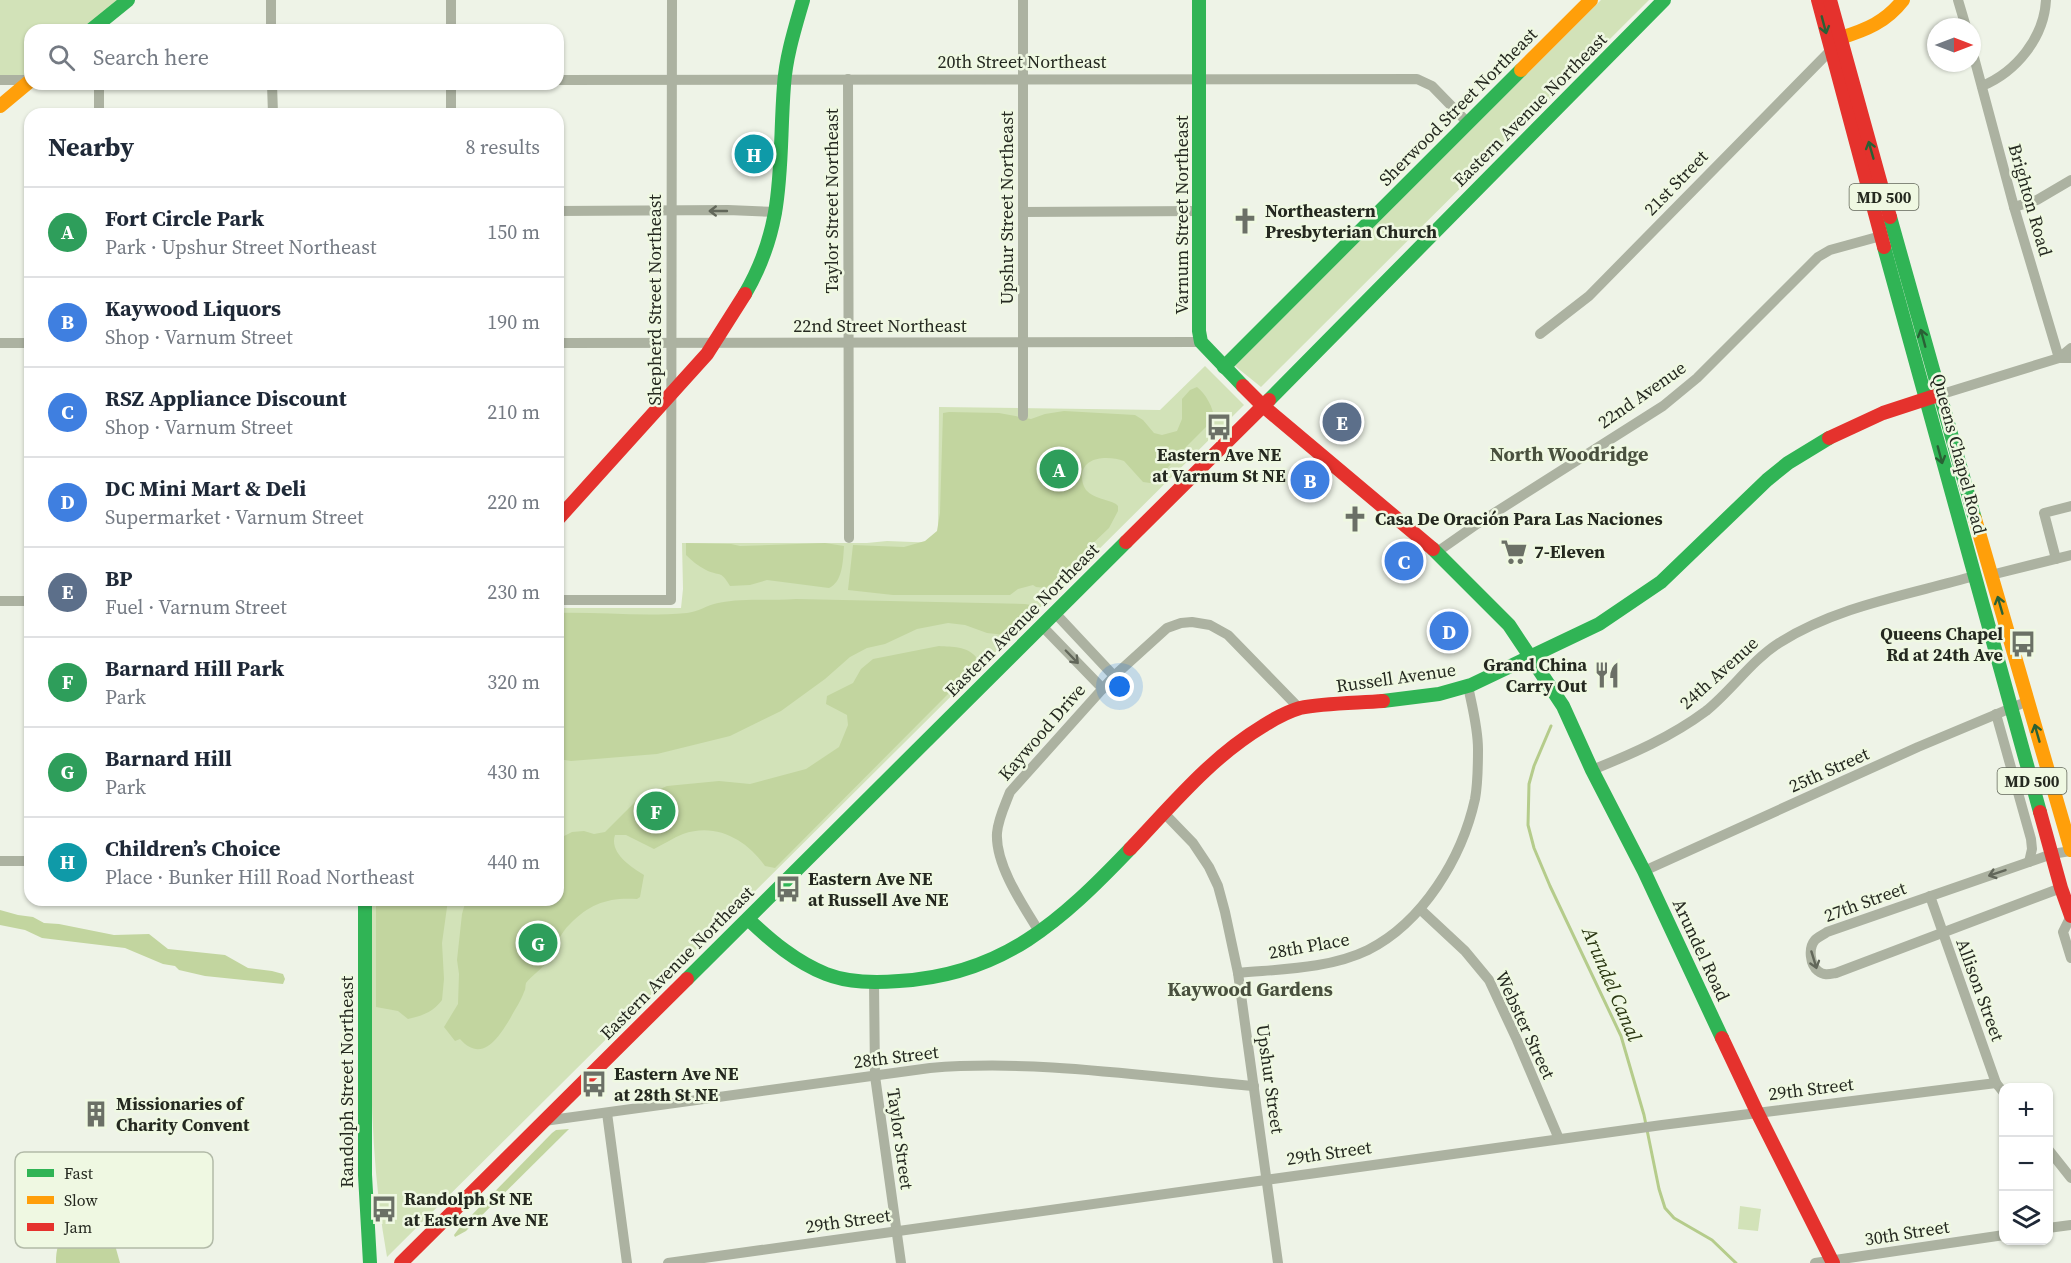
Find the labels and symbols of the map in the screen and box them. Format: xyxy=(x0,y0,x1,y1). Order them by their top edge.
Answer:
one-way arrow xyxy=(1819,15,1831,34)
north arrow xyxy=(1927,18,1981,72)
street label: Sherwood Street Northeast xyxy=(1373,22,1542,191)
street label: Eastern Avenue Northeast xyxy=(1447,27,1612,192)
street label: 20th Street Northeast xyxy=(938,49,1107,74)
street label: Taylor Street Northeast xyxy=(819,108,844,294)
street label: Upshur Street Northeast xyxy=(994,111,1019,305)
street label: Varnum Street Northeast xyxy=(1169,115,1194,315)
pin: H xyxy=(734,132,774,176)
one-way arrow xyxy=(1865,141,1876,160)
street label: Brighton Road xyxy=(2003,141,2058,259)
street label: 21st Street xyxy=(1638,144,1713,221)
road number: MD 500 xyxy=(1850,184,1918,210)
street label: Shepherd Street Northeast xyxy=(642,194,667,406)
place label: Northeastern Presbyterian Church xyxy=(1265,198,1437,244)
one-way arrow xyxy=(709,205,729,216)
church icon: Northeastern Presbyterian Church xyxy=(1230,206,1260,236)
street label: 22nd Street Northeast xyxy=(793,313,967,338)
one-way arrow xyxy=(1917,329,1929,348)
street label: 22nd Avenue xyxy=(1593,355,1691,434)
street label: Queens Chapel Road xyxy=(1926,371,1993,537)
pin: E xyxy=(1322,400,1362,444)
bus stop icon: Eastern Ave NE at Varnum St NE xyxy=(1204,412,1234,442)
district label: North Woodridge xyxy=(1490,440,1648,468)
place label: Eastern Ave NE at Varnum St NE xyxy=(1152,442,1286,488)
one-way arrow xyxy=(1935,445,1946,464)
pin: A xyxy=(1040,446,1078,492)
pin: B xyxy=(1290,458,1330,502)
church icon: Casa De Oración Para Las Naciones xyxy=(1340,504,1370,534)
place label: Casa De Oración Para Las Naciones xyxy=(1375,506,1663,531)
street label: Eastern Avenue Northeast xyxy=(939,537,1104,702)
supermarket icon: 7-Eleven xyxy=(1499,537,1529,567)
pin: C xyxy=(1384,538,1424,584)
place label: 7-Eleven xyxy=(1534,539,1605,564)
one-way arrow xyxy=(1994,596,2005,615)
pin: D xyxy=(1430,608,1468,654)
place label: Queens Chapel Rd at 24th Ave xyxy=(1880,621,2003,667)
bus stop icon: Queens Chapel Rd at 24th Ave xyxy=(2008,629,2038,659)
street label: 24th Avenue xyxy=(1674,631,1763,715)
one-way arrow xyxy=(1065,650,1079,665)
place label: Grand China Carry Out xyxy=(1483,652,1588,698)
street label: Russell Avenue xyxy=(1334,657,1457,698)
restaurant icon: Grand China Carry Out xyxy=(1592,660,1622,690)
your location xyxy=(1105,672,1134,701)
street label: Kaywood Drive xyxy=(992,678,1091,786)
one-way arrow xyxy=(2031,724,2042,743)
street label: 25th Street xyxy=(1785,741,1873,798)
road number: MD 500 xyxy=(1998,768,2066,794)
pin: F xyxy=(636,788,676,834)
place label: Eastern Ave NE at Russell Ave NE xyxy=(808,866,949,912)
one-way arrow xyxy=(1988,869,2007,880)
bus stop icon: Eastern Ave NE at Russell Ave NE xyxy=(773,874,803,904)
street label: 27th Street xyxy=(1820,875,1909,928)
street label: Eastern Avenue Northeast xyxy=(594,880,759,1045)
street label: Arundel Road xyxy=(1667,894,1736,1005)
pin: G xyxy=(518,920,558,966)
water label: Arundel Canal xyxy=(1575,921,1649,1046)
street label: 28th Place xyxy=(1266,926,1351,965)
street label: Allison Street xyxy=(1950,935,2011,1045)
one-way arrow xyxy=(1809,950,1820,969)
street label: Webster Street xyxy=(1489,967,1561,1083)
district label: Kaywood Gardens xyxy=(1167,975,1333,1003)
street label: Randolph Street Northeast xyxy=(334,976,359,1188)
street label: Upshur Street xyxy=(1250,1023,1291,1135)
street label: 28th Street xyxy=(852,1039,940,1074)
place label: Eastern Ave NE at 28th St NE xyxy=(614,1061,739,1107)
bus stop icon: Eastern Ave NE at 28th St NE xyxy=(579,1069,609,1099)
street label: 29th Street xyxy=(1767,1071,1855,1106)
street label: Taylor Street xyxy=(881,1087,920,1191)
place label: Missionaries of Charity Convent xyxy=(116,1091,250,1137)
building icon: Missionaries of Charity Convent xyxy=(81,1099,111,1129)
street label: 29th Street xyxy=(1285,1134,1373,1171)
legend xyxy=(15,1152,213,1248)
text: Fast xyxy=(64,1162,94,1184)
place label: Randolph St NE at Eastern Ave NE xyxy=(404,1186,549,1232)
text: Slow xyxy=(64,1189,99,1211)
bus stop icon: Randolph St NE at Eastern Ave NE xyxy=(369,1194,399,1224)
street label: 29th Street xyxy=(804,1202,892,1239)
street label: 30th Street xyxy=(1863,1213,1951,1252)
text: Jam xyxy=(63,1216,92,1238)

